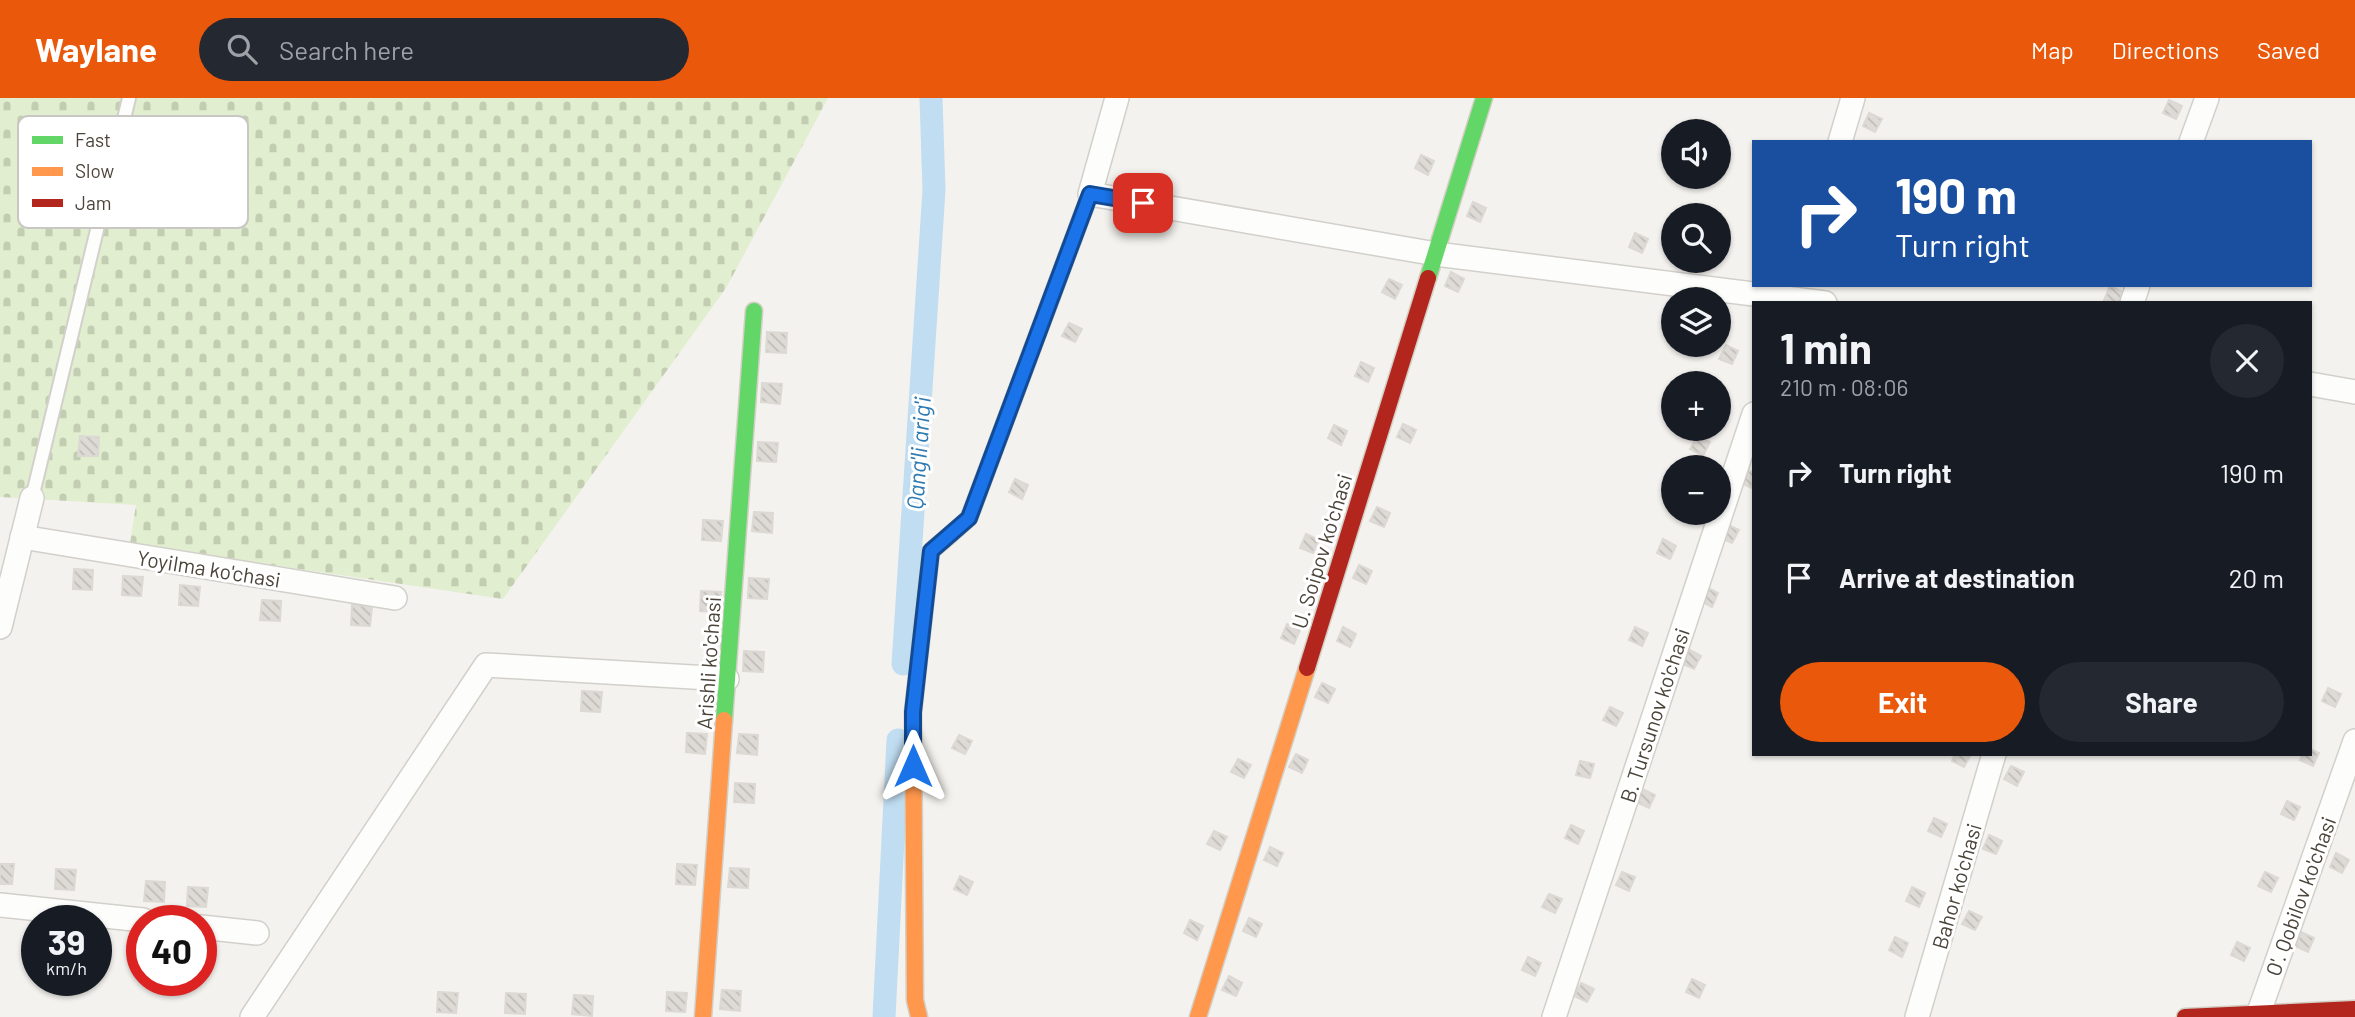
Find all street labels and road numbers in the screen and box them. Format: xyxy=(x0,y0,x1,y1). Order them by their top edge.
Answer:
street label: U. Soipov ko'chasi xyxy=(1286,471,1356,631)
street label: Yoyilma ko'chasi xyxy=(135,544,283,592)
street label: Arishli ko'chasi xyxy=(691,596,725,730)
street label: B. Tursunov ko'chasi xyxy=(1614,625,1694,805)
street label: O'. Qobilov ko'chasi xyxy=(2260,813,2340,979)
street label: Bahor ko'chasi xyxy=(1926,820,1986,952)

